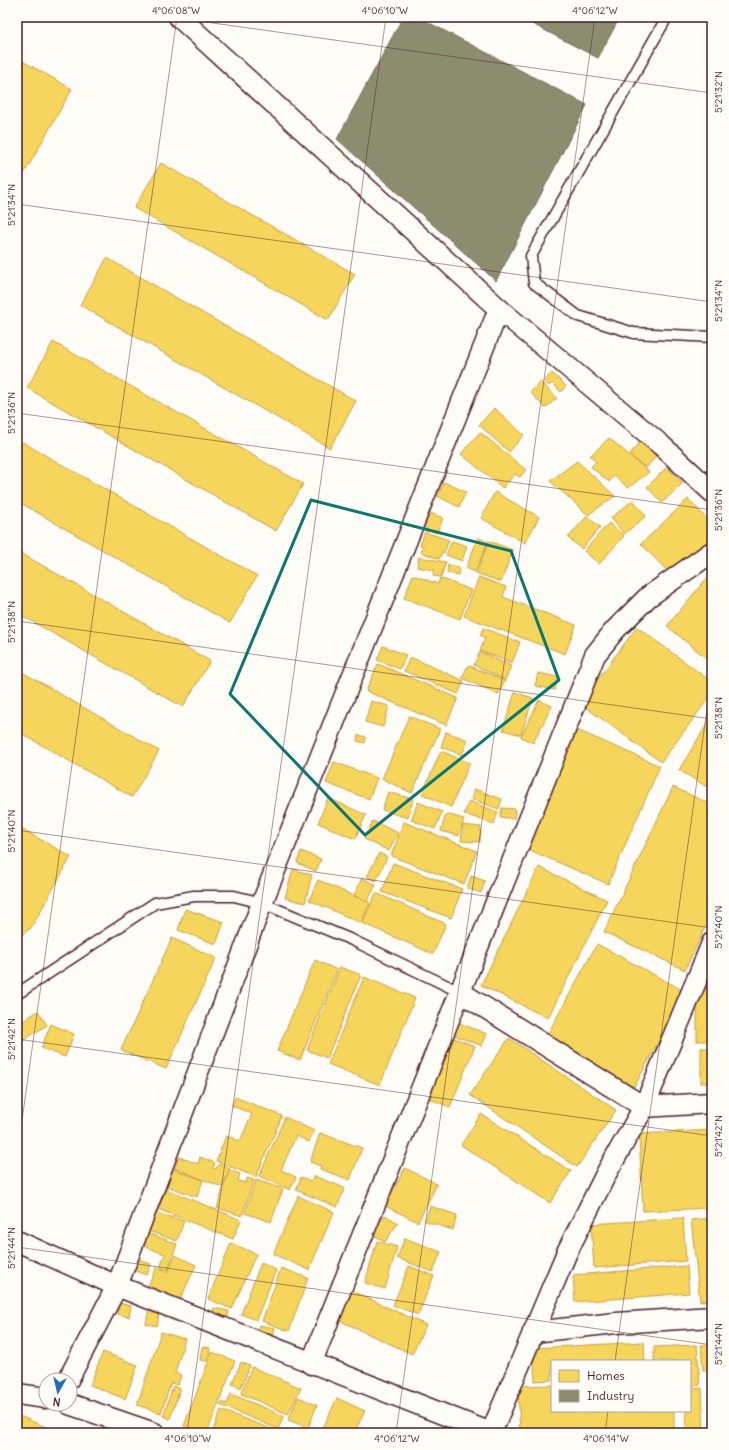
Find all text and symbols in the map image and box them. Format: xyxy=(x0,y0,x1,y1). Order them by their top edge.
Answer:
text: 4°06'08"W xyxy=(152,4,200,17)
text: 4°06'10"W xyxy=(362,4,408,17)
text: 4°06'12"W xyxy=(572,4,618,17)
text: 5°21'32"N xyxy=(712,71,725,113)
text: 5°21'34"N xyxy=(5,184,18,226)
text: 5°21'34"N xyxy=(712,280,725,322)
text: 5°21'36"N xyxy=(5,392,18,434)
text: 5°21'36"N xyxy=(712,489,725,531)
text: 5°21'38"N xyxy=(5,601,18,643)
text: 5°21'38"N xyxy=(712,697,725,739)
text: 5°21'40"N xyxy=(5,810,18,852)
text: 5°21'40"N xyxy=(712,906,725,948)
text: 5°21'42"N xyxy=(5,1018,18,1060)
text: 5°21'42"N xyxy=(712,1115,725,1157)
text: 5°21'44"N xyxy=(5,1227,18,1269)
text: 5°21'44"N xyxy=(712,1323,725,1365)
legend xyxy=(551,1360,691,1412)
text: Homes xyxy=(587,1368,625,1383)
north arrow xyxy=(38,1372,78,1412)
text: Industry xyxy=(587,1388,634,1403)
text: N xyxy=(52,1394,61,1409)
text: 4°06'10"W xyxy=(165,1432,211,1445)
text: 4°06'12"W xyxy=(374,1432,420,1445)
text: 4°06'14"W xyxy=(583,1432,629,1445)

